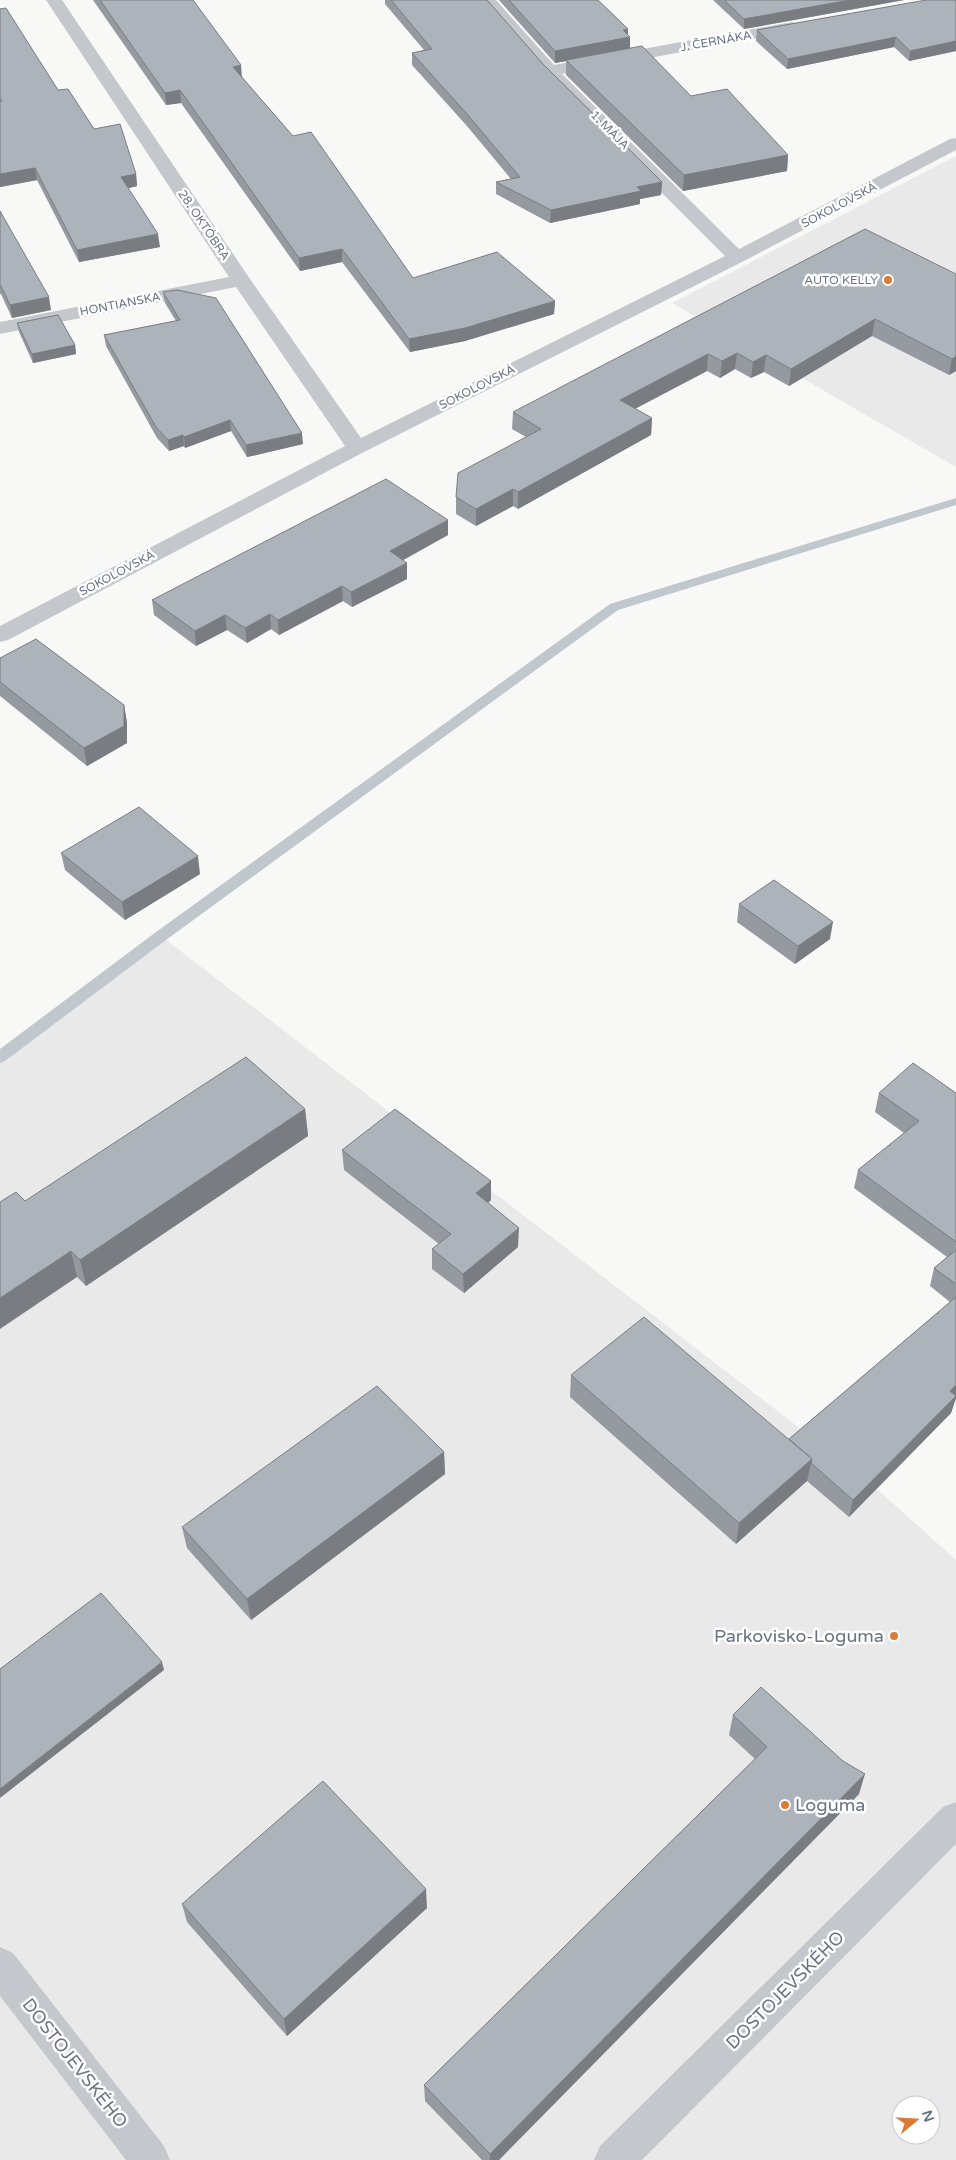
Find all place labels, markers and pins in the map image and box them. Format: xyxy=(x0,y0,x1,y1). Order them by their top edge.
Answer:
place label: AUTO KELLY xyxy=(804,273,878,287)
marker: AUTO KELLY xyxy=(882,274,894,286)
place label: Parkovisko-Loguma xyxy=(714,1625,884,1647)
marker: Parkovisko-Loguma xyxy=(888,1630,900,1642)
place label: Loguma xyxy=(795,1794,865,1816)
marker: Loguma xyxy=(779,1799,791,1811)

